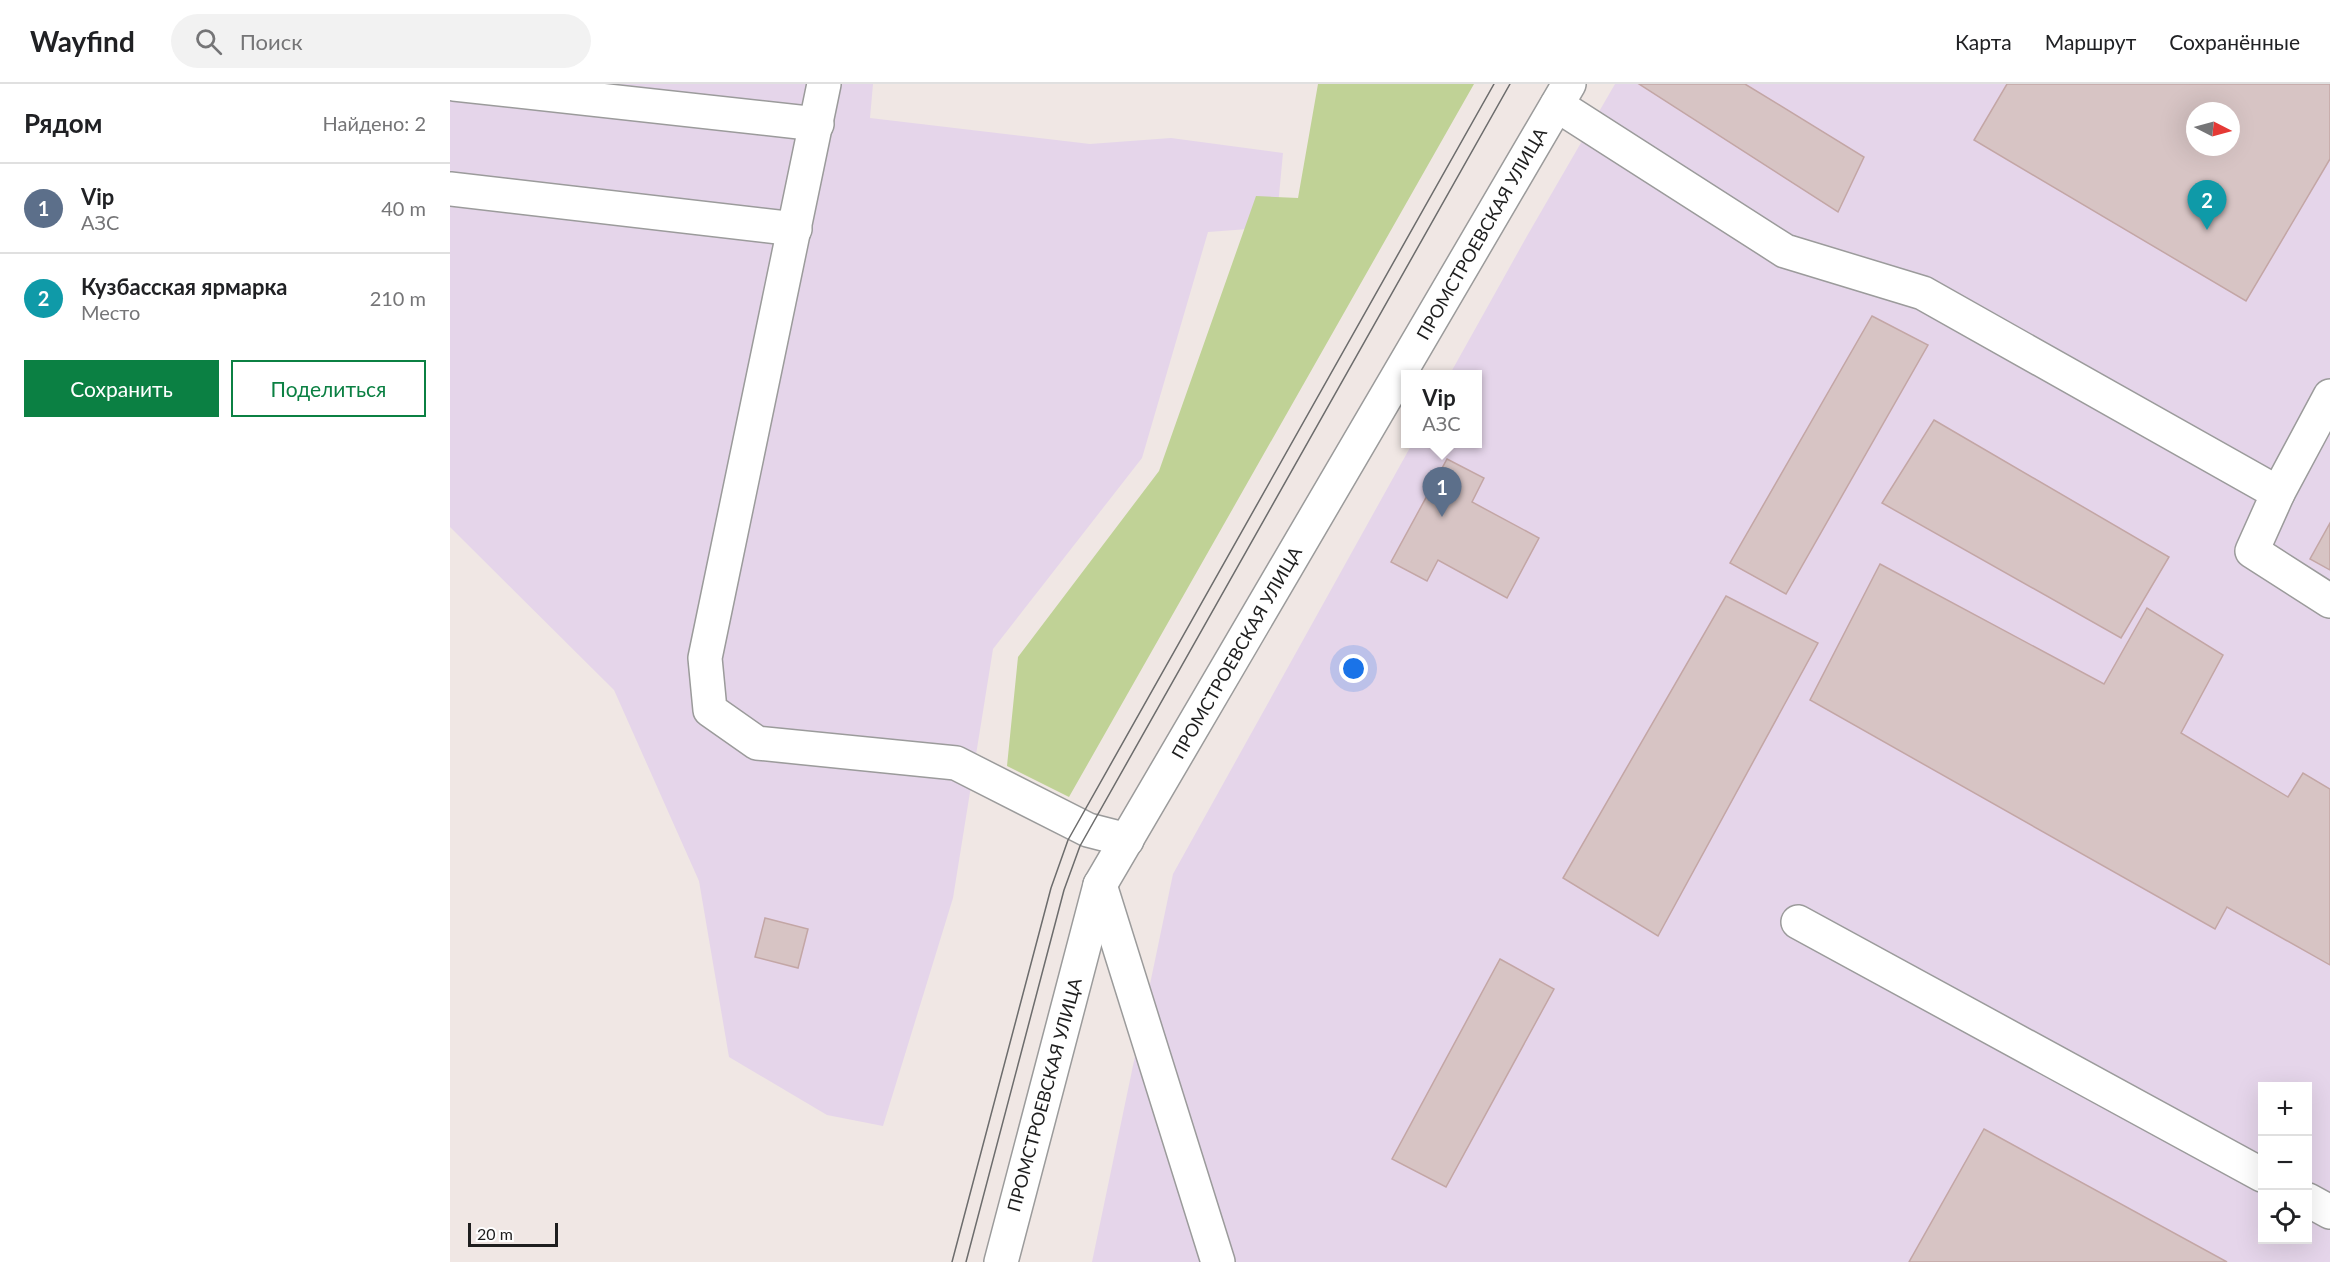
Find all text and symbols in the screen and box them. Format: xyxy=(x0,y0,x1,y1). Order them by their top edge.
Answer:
search box xyxy=(171,14,591,68)
text: Wayfind xyxy=(30,24,135,58)
icon: search xyxy=(192,25,225,58)
text: Поиск xyxy=(240,28,303,55)
text: Карта xyxy=(1955,29,2012,54)
text: Маршрут xyxy=(2045,29,2136,54)
text: Сохранённые xyxy=(2169,29,2300,54)
north arrow xyxy=(2186,102,2240,156)
text: Рядом xyxy=(24,107,102,139)
text: Найдено: 2 xyxy=(323,111,426,135)
street label: ПРОМСТРОЕВСКАЯ УЛИЦА xyxy=(1411,123,1551,343)
pin: 2 xyxy=(2188,180,2226,230)
text: Vip xyxy=(81,183,114,210)
text: 1 xyxy=(38,196,49,220)
text: 40 m xyxy=(381,196,426,220)
text: АЗС xyxy=(81,210,119,234)
text: Кузбасская ярмарка xyxy=(81,273,288,300)
text: 2 xyxy=(38,286,49,310)
text: 210 m xyxy=(370,286,426,310)
text: Место xyxy=(81,300,140,324)
button: Сохранить xyxy=(24,360,219,417)
button: Поделиться xyxy=(231,360,426,417)
popup xyxy=(1401,370,1482,448)
text: Vip xyxy=(1422,384,1456,411)
text: АЗС xyxy=(1422,411,1461,435)
pin: 1 xyxy=(1422,468,1462,517)
street label: ПРОМСТРОЕВСКАЯ УЛИЦА xyxy=(1166,542,1306,762)
your location xyxy=(1339,654,1368,683)
street label: ПРОМСТРОЕВСКАЯ УЛИЦА xyxy=(1002,975,1086,1214)
map controls xyxy=(2258,1082,2312,1244)
button: + xyxy=(2258,1082,2312,1136)
button: − xyxy=(2258,1136,2312,1190)
button: locate xyxy=(2258,1190,2312,1244)
scale bar xyxy=(468,1220,558,1248)
text: 20 m xyxy=(477,1224,513,1243)

